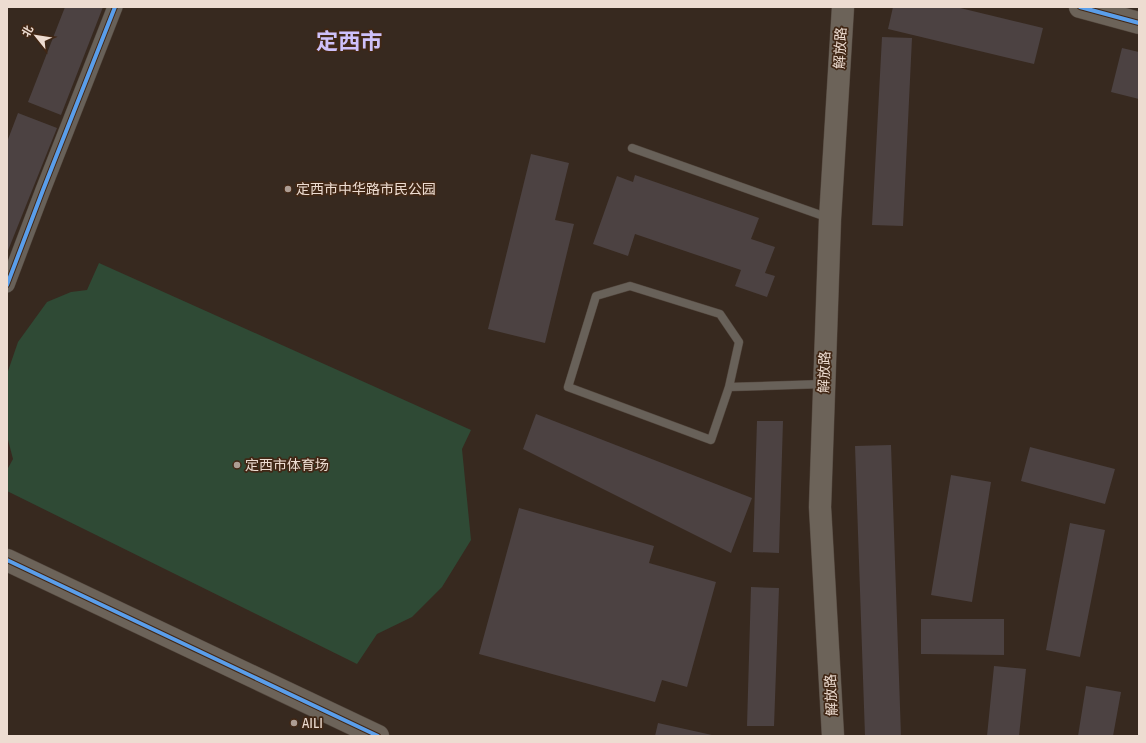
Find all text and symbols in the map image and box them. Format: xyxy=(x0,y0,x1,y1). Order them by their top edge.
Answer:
north arrow xyxy=(16,16,56,56)
text: 北 xyxy=(19,23,36,39)
street label: 解放路 xyxy=(831,27,850,69)
district label: 定西市 xyxy=(316,28,382,55)
place label: 定西市中华路市民公园 xyxy=(296,181,436,198)
marker: 定西市中华路市民公园 xyxy=(283,184,293,194)
street label: 解放路 xyxy=(815,351,834,393)
place label: 定西市体育场 xyxy=(245,457,329,474)
marker: 定西市体育场 xyxy=(232,460,242,470)
street label: 解放路 xyxy=(822,674,841,716)
place label: AILI xyxy=(302,715,323,732)
marker: AILI xyxy=(289,718,299,728)

